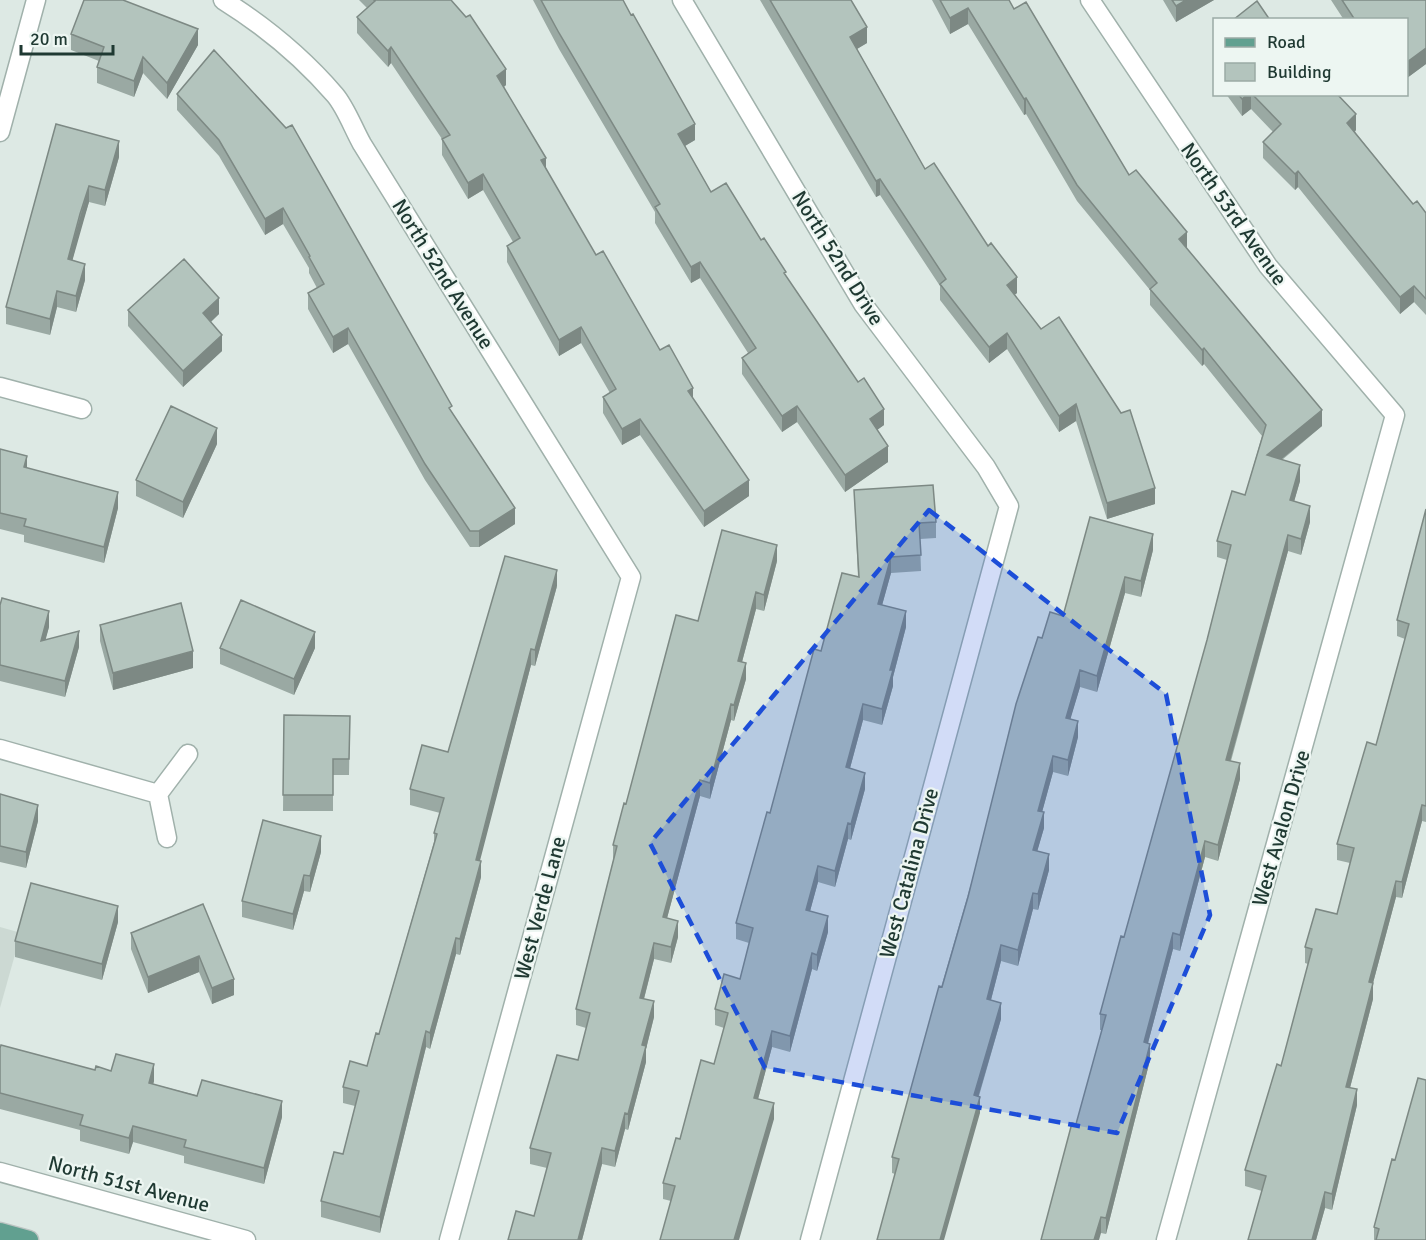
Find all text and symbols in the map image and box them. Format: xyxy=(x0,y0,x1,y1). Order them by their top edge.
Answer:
scale bar xyxy=(21,18,112,56)
legend xyxy=(1213,18,1408,96)
text: 20 m xyxy=(30,28,68,50)
text: Road xyxy=(1267,31,1306,53)
text: Building xyxy=(1267,61,1331,83)
street label: North 53rd Avenue xyxy=(1175,138,1293,290)
street label: North 52nd Drive xyxy=(786,186,890,330)
street label: North 52nd Avenue xyxy=(386,194,500,354)
street label: West Avalon Drive xyxy=(1246,747,1316,909)
street label: West Catalina Drive xyxy=(874,785,944,961)
street label: West Verde Lane xyxy=(508,833,572,983)
street label: North 51st Avenue xyxy=(45,1150,213,1218)

